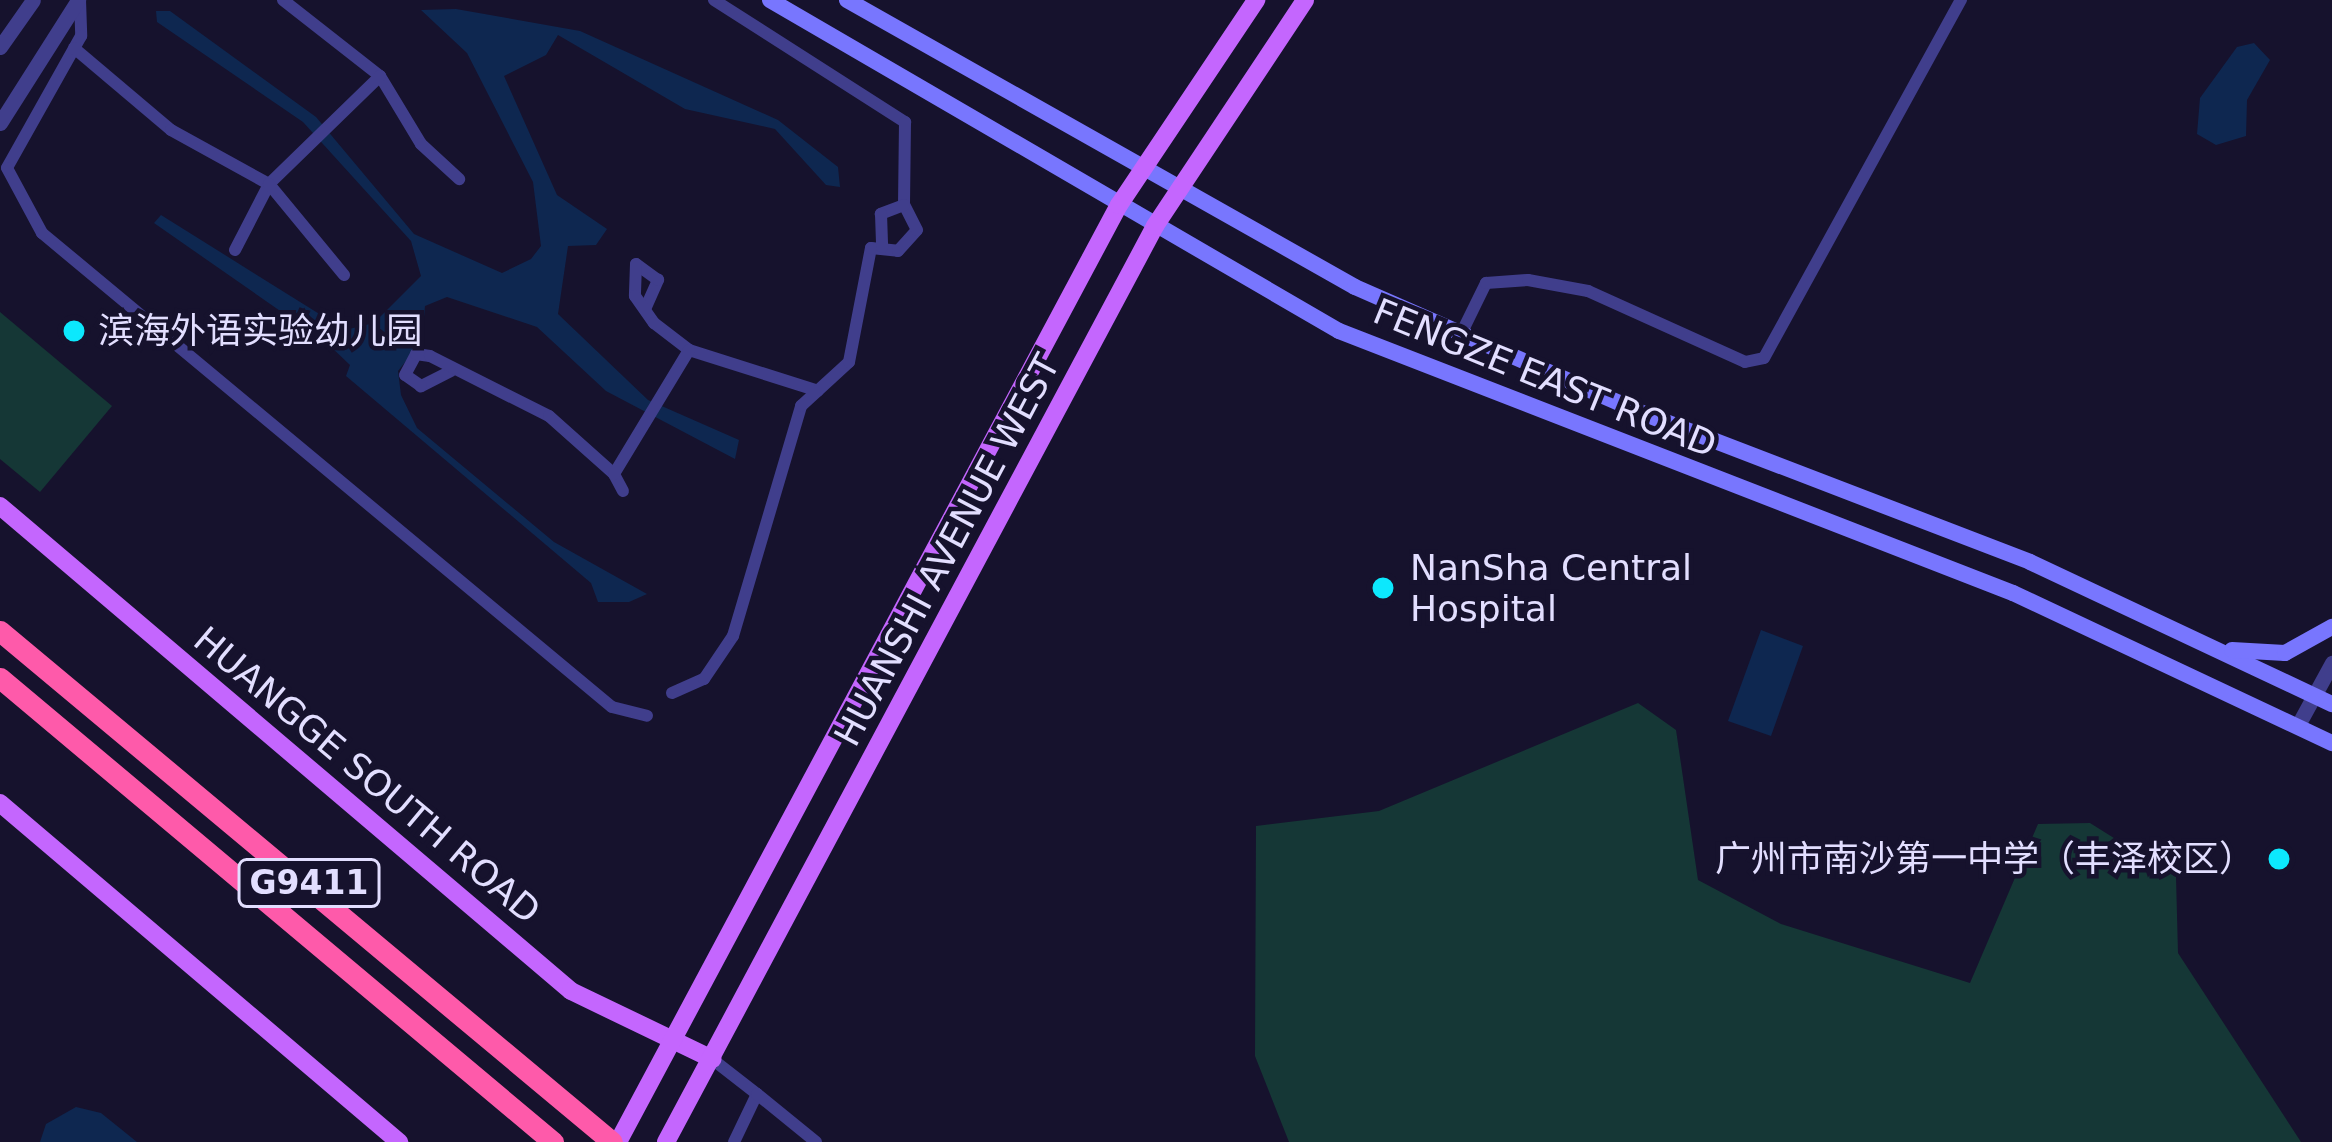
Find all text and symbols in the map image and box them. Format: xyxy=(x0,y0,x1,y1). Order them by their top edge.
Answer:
street label: FENGZE EAST ROAD xyxy=(1367,289,1723,467)
place label: 滨海外语实验幼儿园 xyxy=(98,309,422,353)
marker: 滨海外语实验幼儿园 xyxy=(61,318,87,344)
street label: HUANSHI AVENUE WEST xyxy=(825,347,1069,753)
place label: NanSha Central Hospital xyxy=(1410,545,1692,630)
marker: NanSha Central Hospital xyxy=(1367,572,1399,604)
street label: HUANGGE SOUTH ROAD xyxy=(185,618,549,932)
place label: 广州市南沙第一中学（丰泽校区） xyxy=(1715,837,2255,881)
marker: 广州市南沙第一中学（丰泽校区） xyxy=(2266,846,2292,872)
road number: G9411 xyxy=(237,856,381,910)

